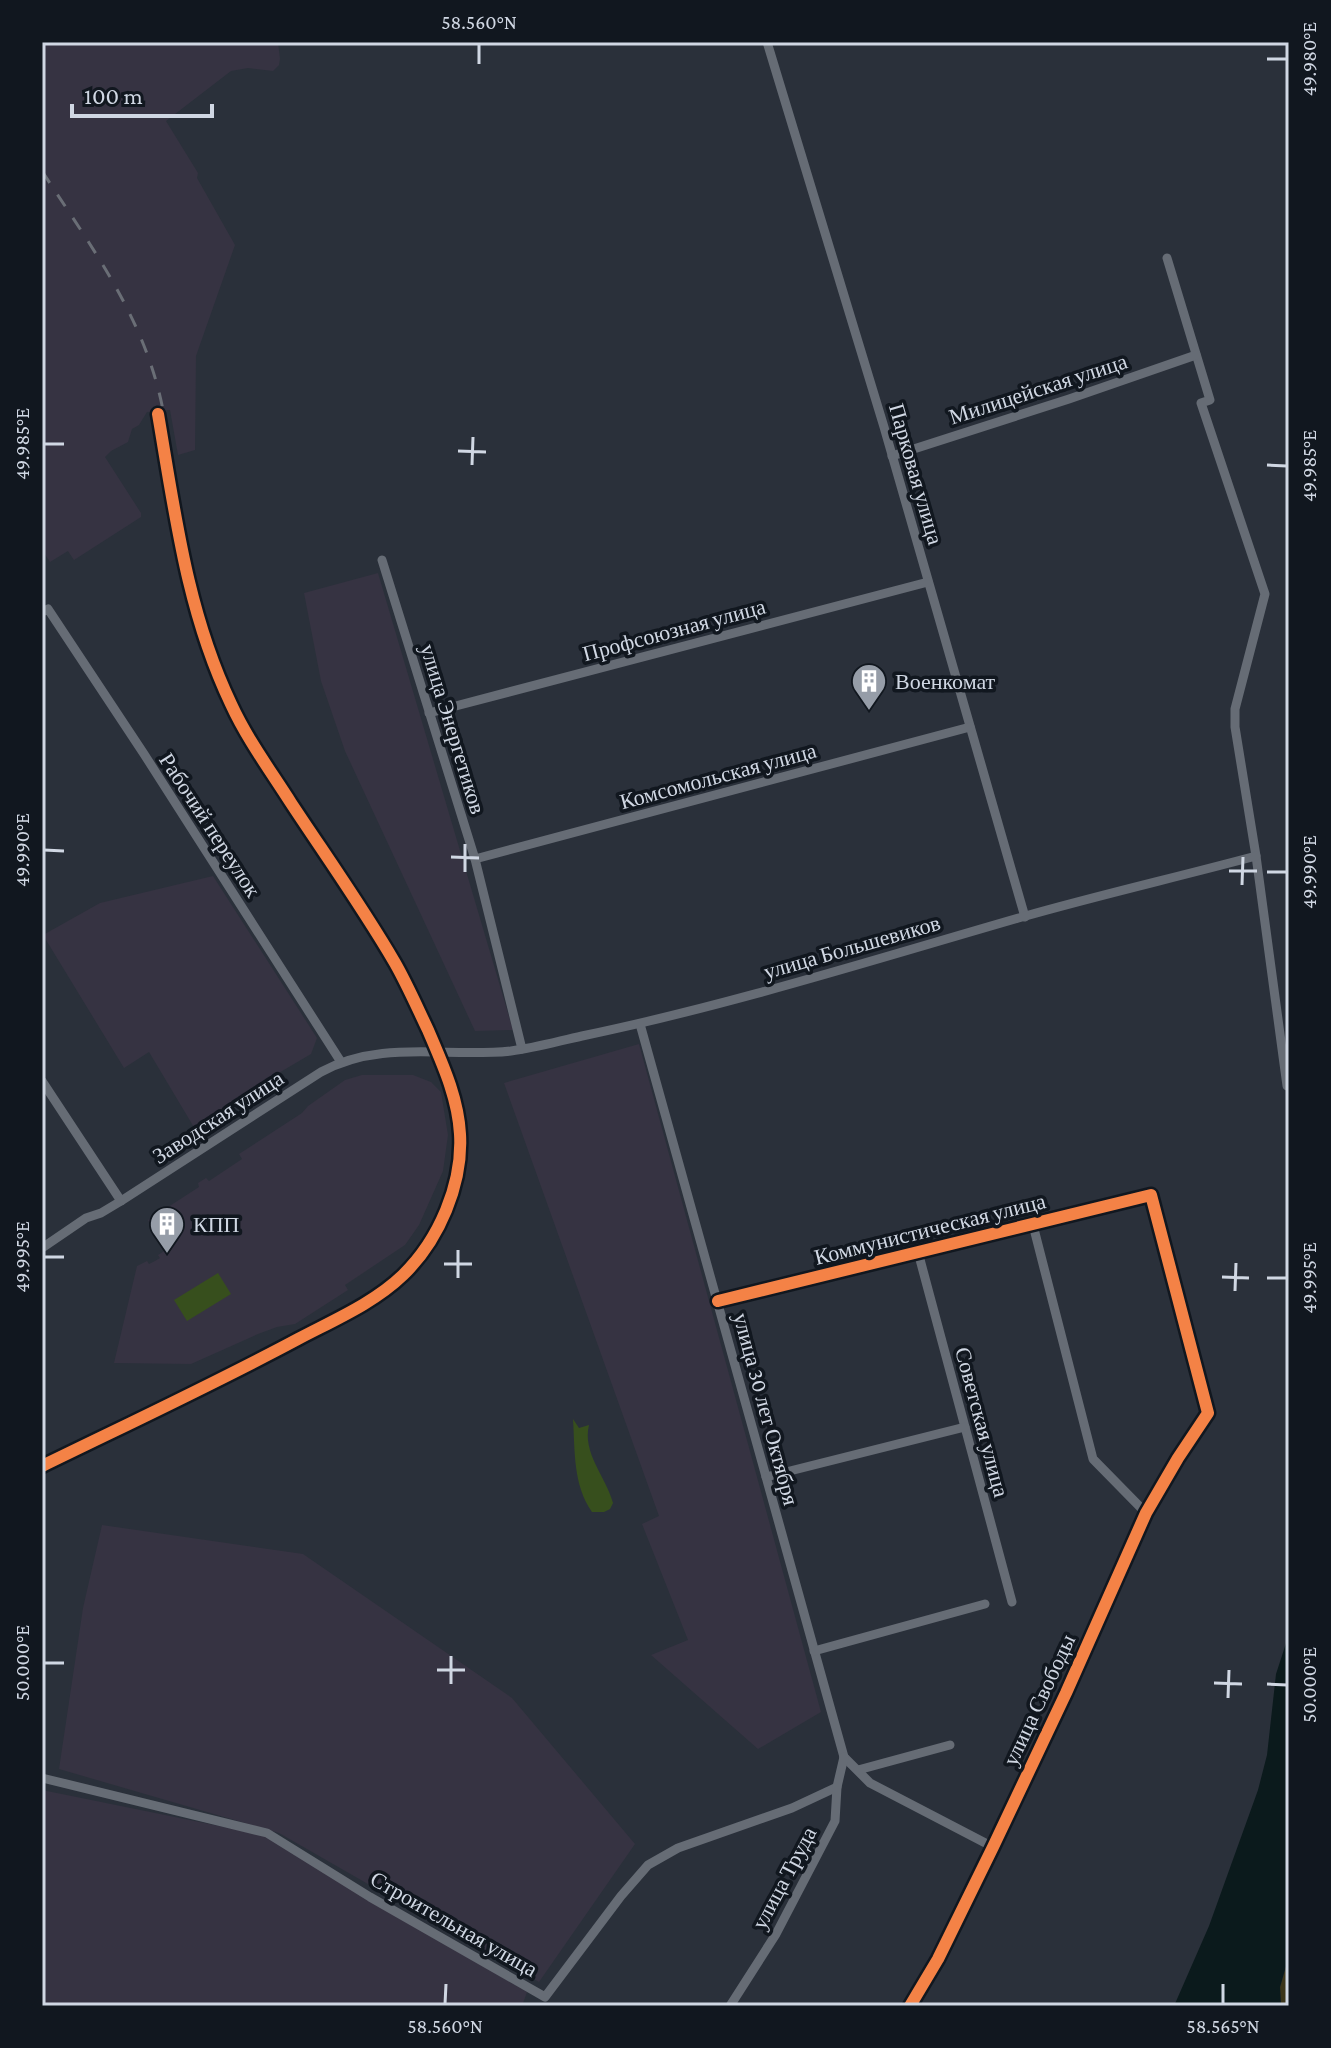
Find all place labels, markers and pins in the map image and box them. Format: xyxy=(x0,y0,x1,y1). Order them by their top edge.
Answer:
building icon: Военкомат xyxy=(850,662,888,712)
place label: Военкомат xyxy=(895,669,996,694)
building icon: КПП xyxy=(148,1205,186,1255)
place label: КПП xyxy=(193,1212,240,1237)

